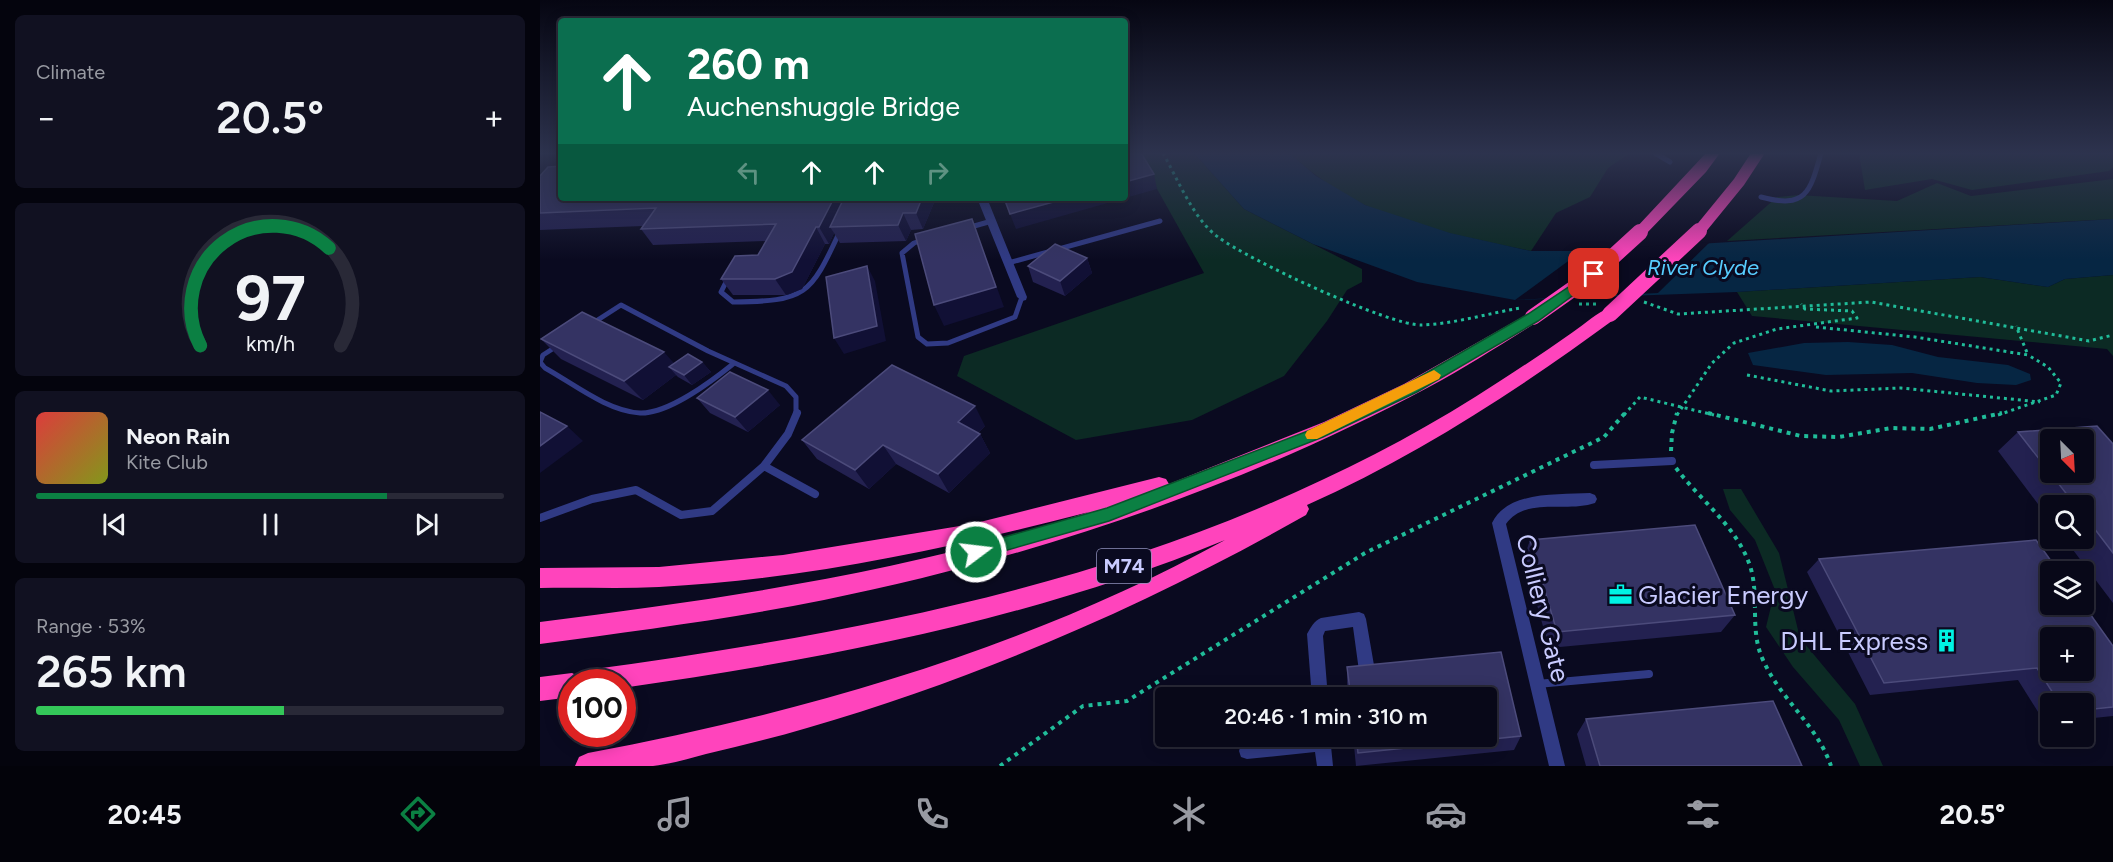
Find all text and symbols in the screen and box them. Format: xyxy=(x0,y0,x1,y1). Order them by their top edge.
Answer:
text: 260 m xyxy=(687,39,810,90)
icon: ahead xyxy=(588,42,666,120)
text: Climate xyxy=(36,60,105,84)
text: 20.5° xyxy=(216,90,324,144)
text: Auchenshuggle Bridge xyxy=(687,90,960,123)
text: − xyxy=(36,98,57,137)
text: + xyxy=(483,98,504,137)
icon: left xyxy=(732,156,765,189)
icon: ahead xyxy=(795,156,828,189)
icon: ahead xyxy=(858,156,891,189)
icon: right xyxy=(921,156,954,189)
pin xyxy=(1568,248,1619,299)
water label: River Clyde xyxy=(1647,254,1759,281)
icon: arrive xyxy=(1577,257,1610,290)
text: 97 xyxy=(235,261,305,336)
text: km/h xyxy=(246,332,294,357)
text: Neon Rain xyxy=(126,423,230,450)
north arrow xyxy=(2040,429,2094,483)
map controls xyxy=(2040,429,2094,747)
text: Kite Club xyxy=(126,450,208,474)
button: search xyxy=(2040,495,2094,549)
icon: previous xyxy=(98,508,131,541)
icon: pause xyxy=(254,508,287,541)
icon: next xyxy=(410,508,443,541)
position arrow xyxy=(944,520,1008,584)
street label: Colliery Gate xyxy=(1509,531,1577,685)
road number: M74 xyxy=(1097,549,1151,583)
button: layers xyxy=(2040,561,2094,615)
place label: Glacier Energy xyxy=(1638,579,1808,611)
office icon: Glacier Energy xyxy=(1607,582,1633,608)
text: Range · 53% xyxy=(36,614,146,638)
place label: DHL Express xyxy=(1780,625,1928,657)
button: + xyxy=(2040,627,2094,681)
building icon: DHL Express xyxy=(1933,628,1959,654)
text: 265 km xyxy=(36,644,187,698)
speed limit sign: 100 xyxy=(558,669,636,747)
button: − xyxy=(2040,693,2094,747)
text: 20:46 · 1 min · 310 m xyxy=(1224,703,1428,730)
icon: directions xyxy=(397,793,439,835)
icon: music xyxy=(654,793,696,835)
icon: phone xyxy=(911,793,953,835)
icon: climate xyxy=(1168,793,1210,835)
icon: car xyxy=(1425,793,1467,835)
icon: filters xyxy=(1682,793,1724,835)
text: 20:45 xyxy=(108,798,182,831)
text: 20.5° xyxy=(1940,798,2005,831)

